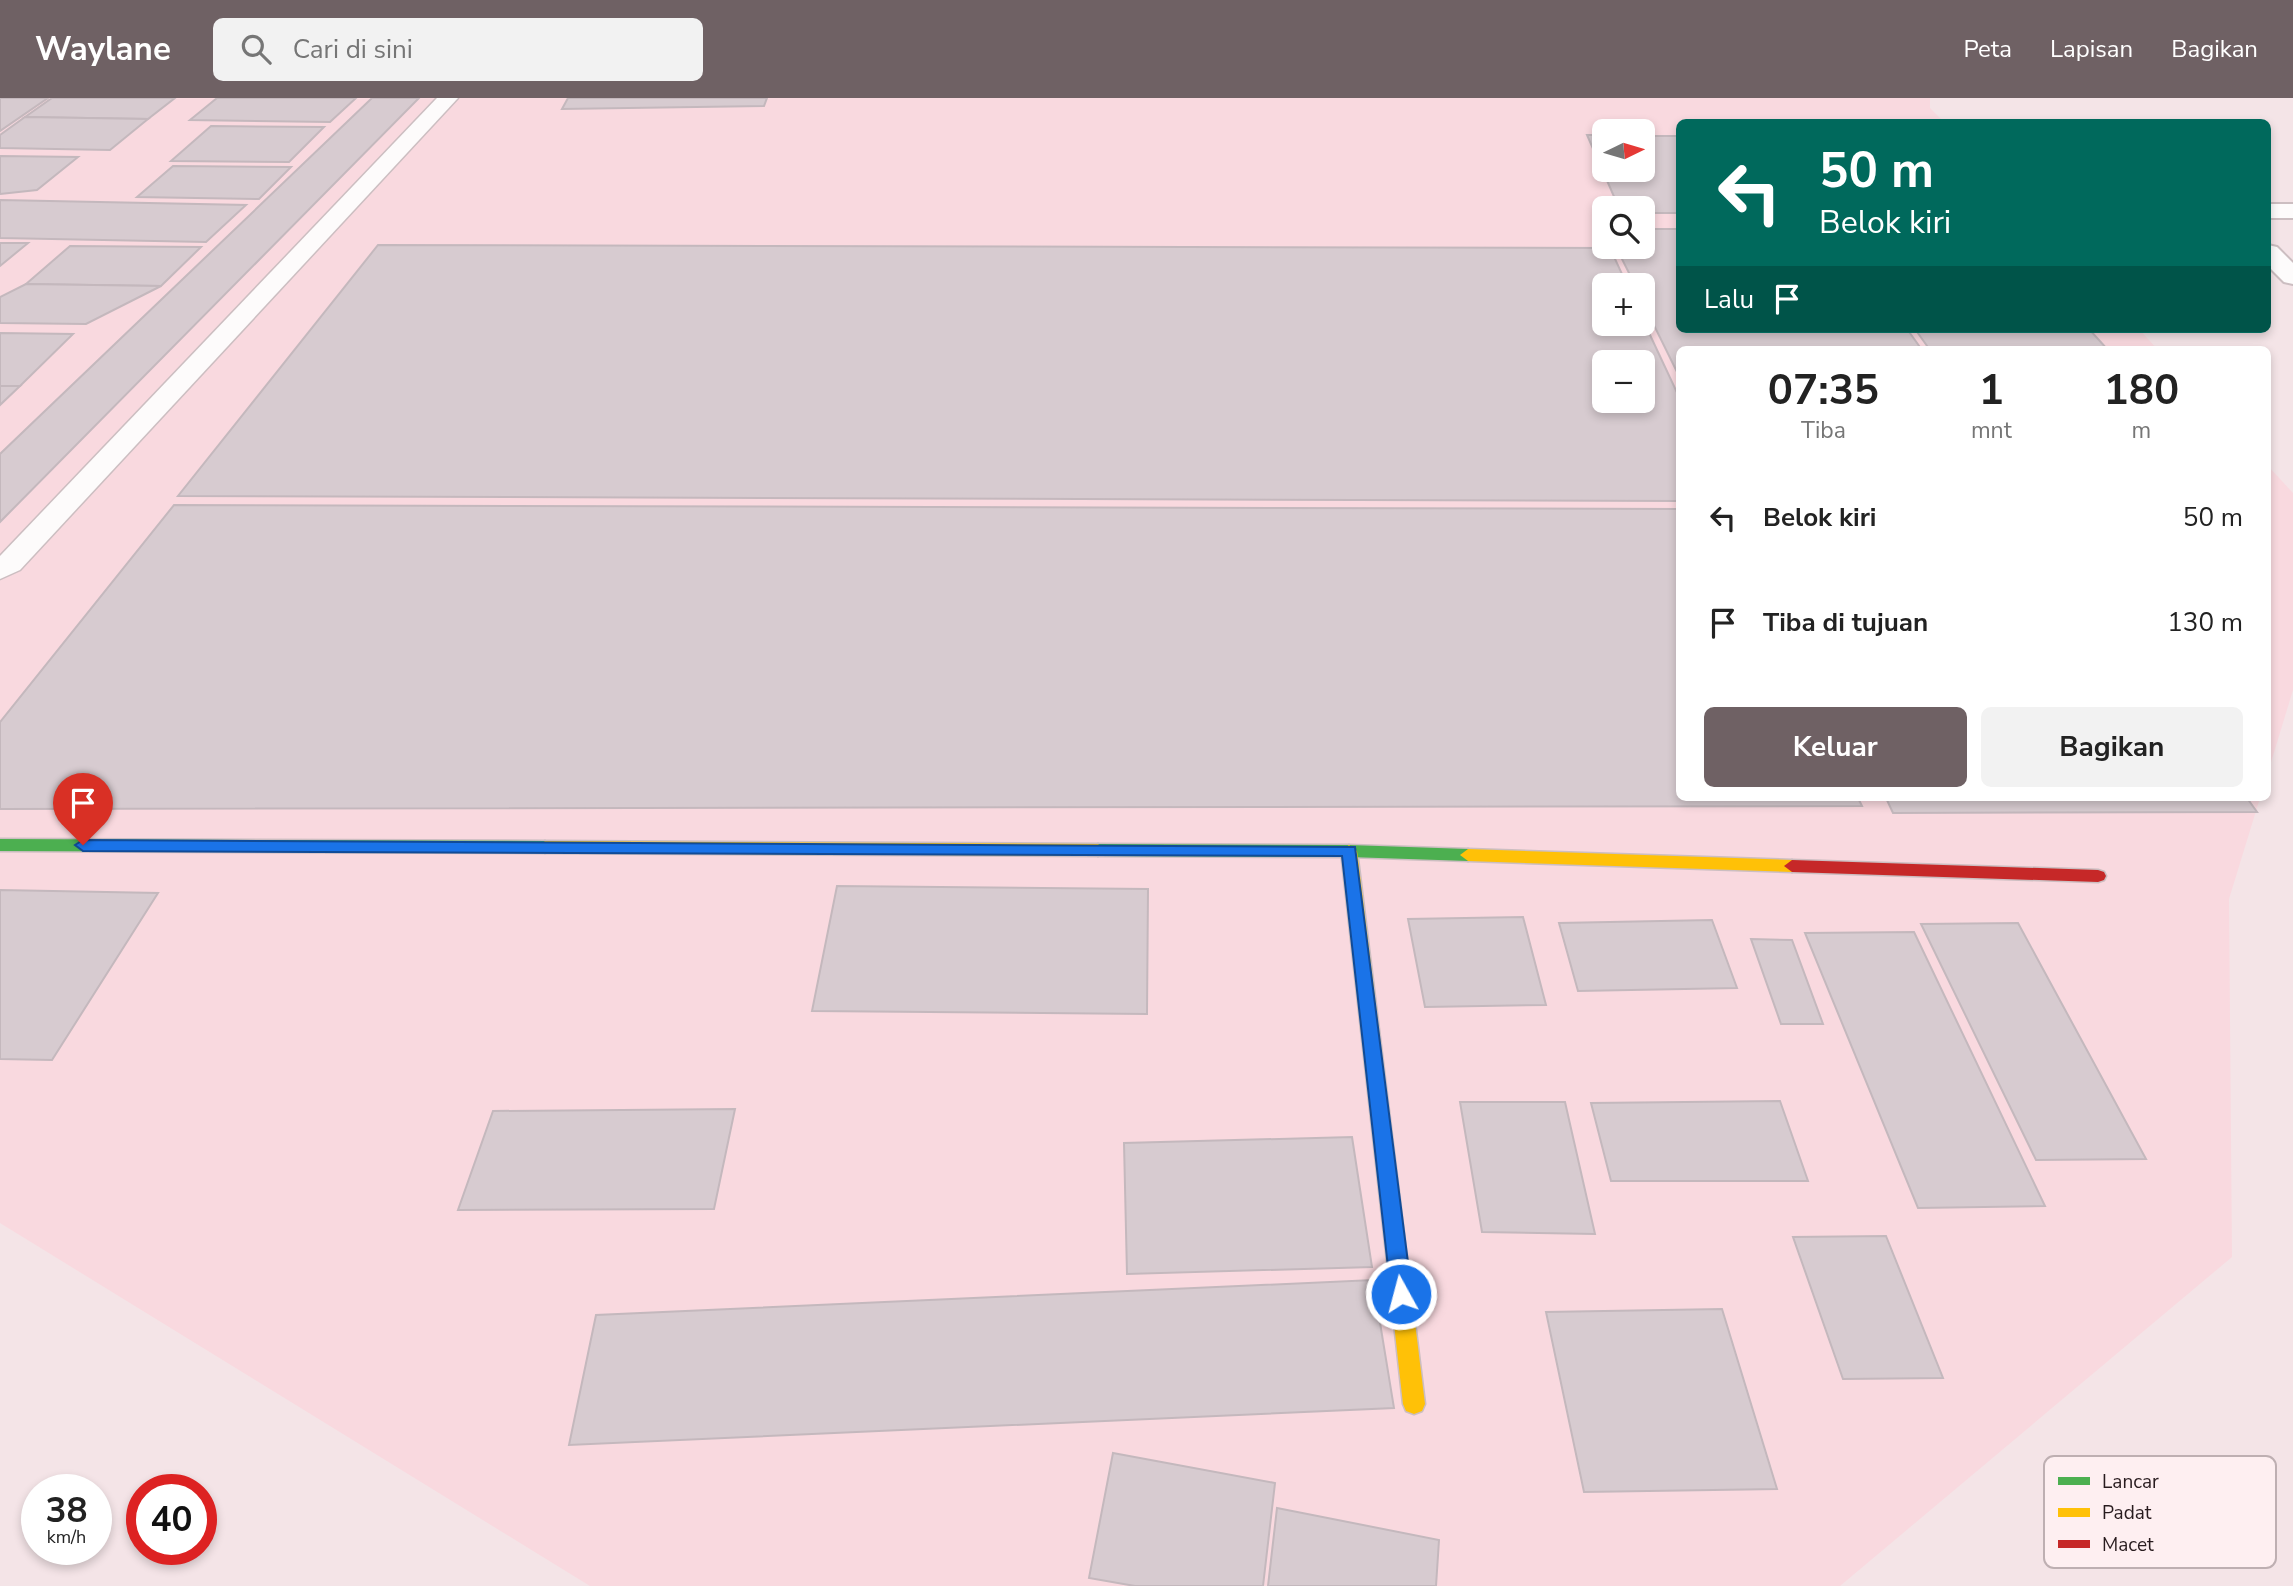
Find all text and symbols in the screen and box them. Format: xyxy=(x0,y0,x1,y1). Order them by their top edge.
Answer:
search box xyxy=(213,18,703,81)
text: Waylane xyxy=(35,27,171,72)
icon: search xyxy=(237,30,275,68)
text: Cari di sini xyxy=(293,32,413,67)
text: Peta xyxy=(1963,33,2012,65)
text: Lapisan xyxy=(2050,33,2133,65)
text: Bagikan xyxy=(2171,33,2258,65)
north arrow xyxy=(1592,119,1656,182)
map controls xyxy=(1592,119,1655,413)
text: 50 m xyxy=(1819,137,1934,204)
icon: left xyxy=(1704,147,1795,238)
button: search xyxy=(1592,196,1655,259)
text: Belok kiri xyxy=(1819,201,1951,244)
button: + xyxy=(1592,273,1655,336)
icon: arrive xyxy=(1768,280,1806,318)
text: Lalu xyxy=(1704,282,1754,317)
button: − xyxy=(1592,350,1655,413)
text: 07:35 xyxy=(1768,362,1879,419)
text: 1 xyxy=(1979,362,2004,419)
text: 180 xyxy=(2104,362,2179,419)
text: Tiba xyxy=(1801,415,1846,446)
text: mnt xyxy=(1971,415,2012,446)
text: m xyxy=(2131,415,2151,446)
icon: left xyxy=(1704,499,1742,537)
text: Belok kiri xyxy=(1763,500,1876,535)
text: 50 m xyxy=(2183,500,2243,535)
icon: arrive xyxy=(1704,604,1742,642)
text: Tiba di tujuan xyxy=(1763,605,1928,640)
text: 130 m xyxy=(2167,605,2243,640)
button: Keluar xyxy=(1704,707,1967,787)
button: Bagikan xyxy=(1981,707,2243,787)
pin xyxy=(53,773,113,845)
icon: arrive xyxy=(64,784,102,822)
position arrow xyxy=(1364,1257,1438,1331)
legend xyxy=(2044,1456,2276,1568)
text: Lancar xyxy=(2102,1469,2159,1495)
speed limit sign: 40 xyxy=(126,1474,217,1565)
text: 38 xyxy=(45,1487,88,1534)
text: Padat xyxy=(2102,1500,2152,1526)
text: km/h xyxy=(47,1525,86,1549)
text: Macet xyxy=(2102,1532,2154,1558)

